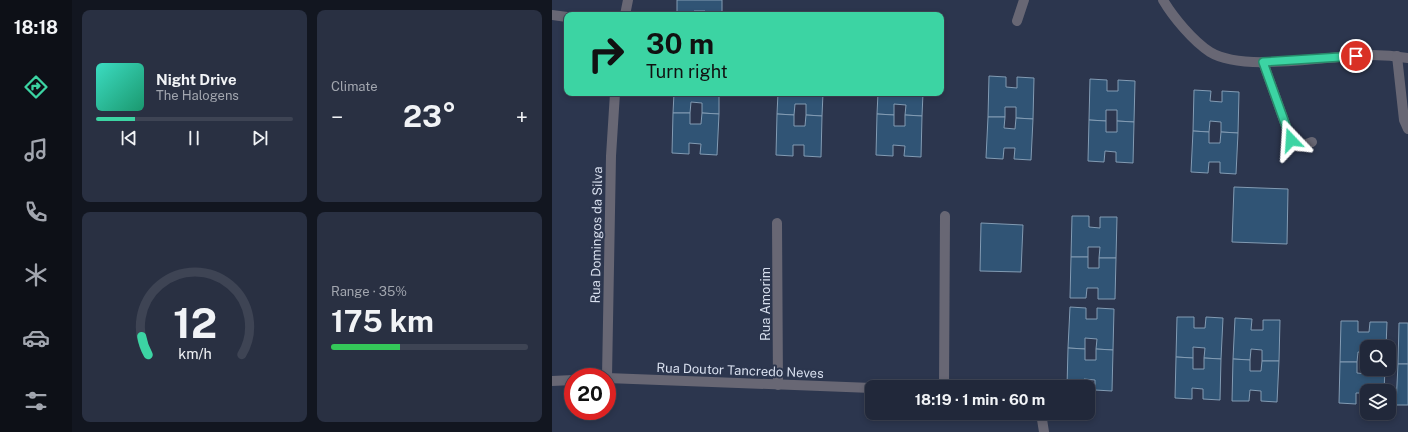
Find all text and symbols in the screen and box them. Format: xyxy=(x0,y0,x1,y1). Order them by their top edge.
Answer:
text: 18:18 xyxy=(14,17,58,38)
text: 30 m xyxy=(646,27,714,60)
icon: right xyxy=(580,28,632,80)
pin xyxy=(1339,39,1373,73)
icon: arrive xyxy=(1345,45,1367,67)
text: Turn right xyxy=(646,61,728,82)
text: Night Drive xyxy=(156,71,237,88)
icon: directions xyxy=(22,73,50,101)
text: Climate xyxy=(331,79,378,94)
text: The Halogens xyxy=(156,88,239,103)
text: 23° xyxy=(403,98,456,134)
text: − xyxy=(331,104,343,130)
text: + xyxy=(516,104,528,130)
position arrow xyxy=(1270,119,1312,161)
icon: previous xyxy=(118,127,140,149)
icon: pause xyxy=(183,127,205,149)
icon: next xyxy=(249,127,271,149)
icon: music xyxy=(22,136,50,164)
street label: Rua Domingos da Silva xyxy=(588,166,605,304)
icon: phone xyxy=(22,198,50,226)
icon: climate xyxy=(22,261,50,289)
street label: Rua Amorim xyxy=(758,267,773,341)
text: Range · 35% xyxy=(331,284,407,299)
text: 12 xyxy=(172,298,217,347)
text: 175 km xyxy=(331,303,434,339)
icon: car xyxy=(22,324,50,352)
map controls xyxy=(1360,340,1396,420)
button: search xyxy=(1360,340,1396,376)
text: km/h xyxy=(178,345,211,362)
street label: Rua Doutor Tancredo Neves xyxy=(656,360,824,381)
speed limit sign: 20 xyxy=(564,368,616,420)
button: layers xyxy=(1360,384,1396,420)
icon: filters xyxy=(22,387,50,415)
text: 18:19 · 1 min · 60 m xyxy=(915,391,1045,408)

